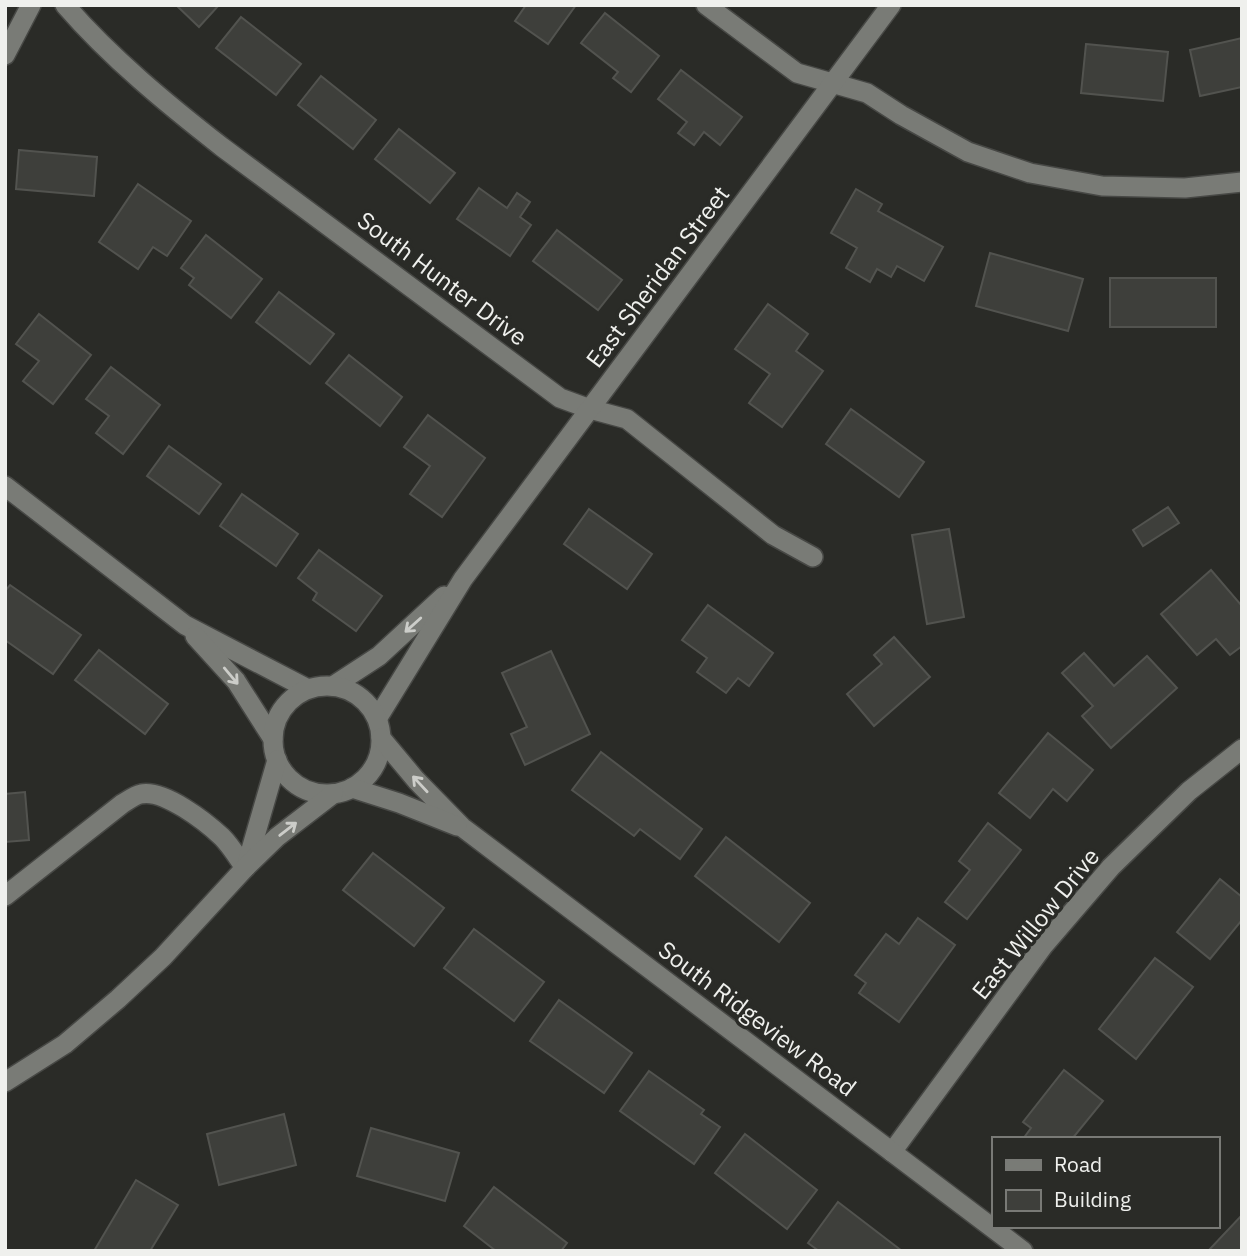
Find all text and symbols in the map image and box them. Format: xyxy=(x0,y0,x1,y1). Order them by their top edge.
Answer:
street label: East Sheridan Street xyxy=(578,179,736,374)
street label: South Hunter Drive xyxy=(351,204,534,353)
one-way arrow xyxy=(404,617,422,633)
one-way arrow xyxy=(223,666,238,684)
one-way arrow xyxy=(412,775,428,793)
one-way arrow xyxy=(278,822,296,837)
street label: East Willow Drive xyxy=(964,841,1106,1006)
street label: South Ridgeview Road xyxy=(652,933,863,1103)
legend xyxy=(992,1137,1219,1228)
text: Road xyxy=(1054,1150,1102,1178)
text: Building xyxy=(1054,1185,1131,1213)

